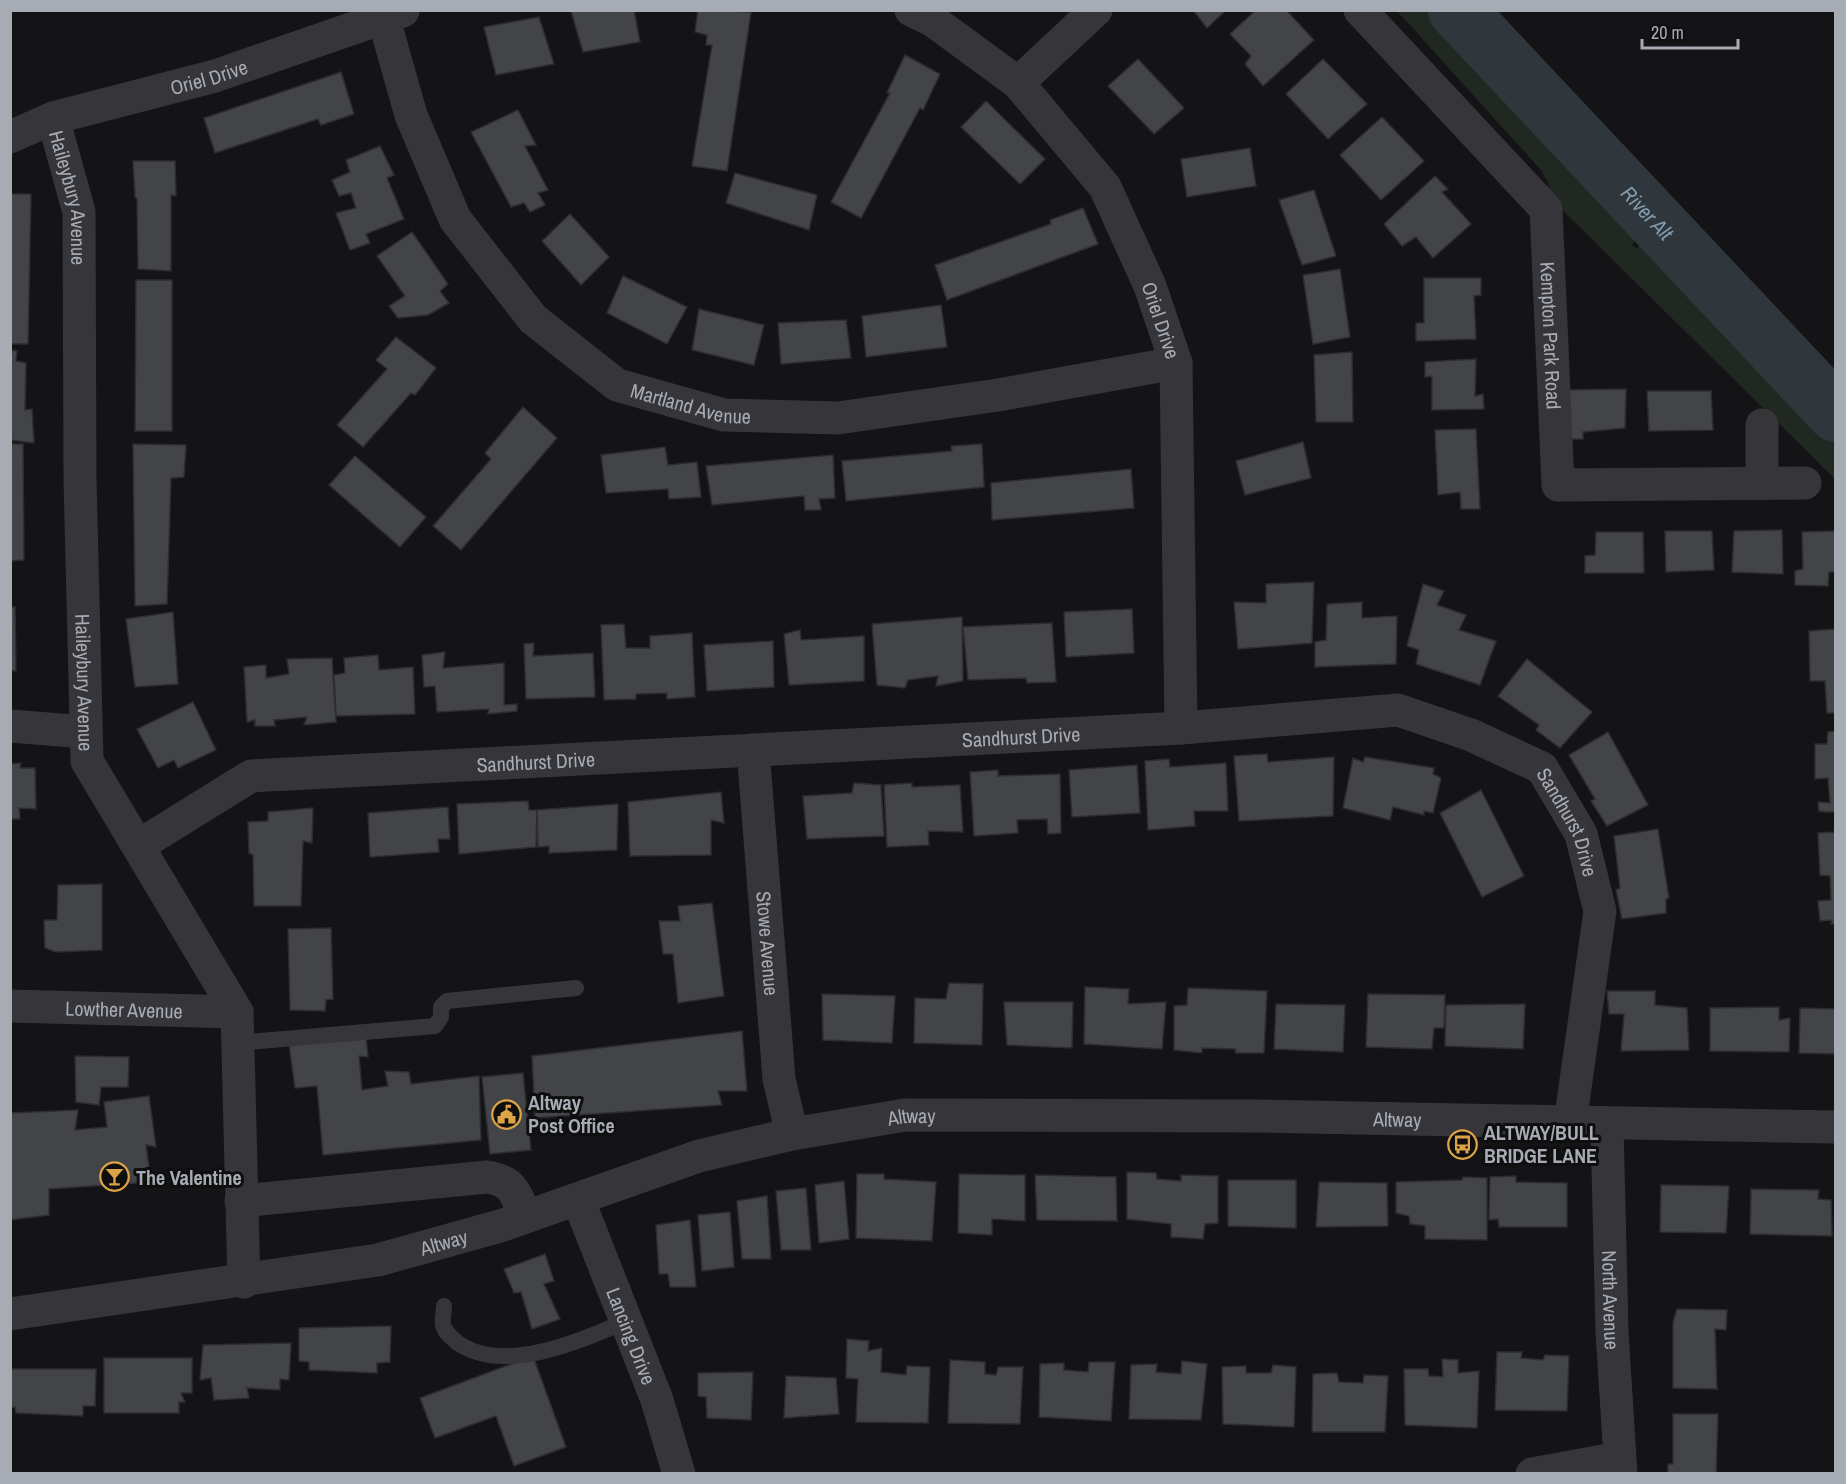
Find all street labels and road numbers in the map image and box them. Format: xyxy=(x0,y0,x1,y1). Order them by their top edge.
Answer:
street label: Oriel Drive xyxy=(167,52,251,101)
street label: Haileybury Avenue xyxy=(44,127,93,265)
street label: Kempton Park Road xyxy=(1535,261,1568,410)
street label: Oriel Drive xyxy=(1136,278,1187,362)
street label: Martland Avenue xyxy=(628,376,751,429)
street label: Haileybury Avenue xyxy=(70,613,100,751)
street label: Sandhurst Drive xyxy=(961,720,1081,753)
street label: Sandhurst Drive xyxy=(476,745,596,778)
street label: Sandhurst Drive xyxy=(1531,762,1604,879)
street label: Stowe Avenue xyxy=(751,890,786,997)
street label: Lowther Avenue xyxy=(65,994,183,1024)
street label: Altway xyxy=(884,1101,936,1131)
street label: Altway xyxy=(1372,1105,1422,1133)
street label: Altway xyxy=(416,1222,471,1261)
street label: North Avenue xyxy=(1597,1250,1627,1350)
street label: Lancing Drive xyxy=(601,1283,663,1388)

